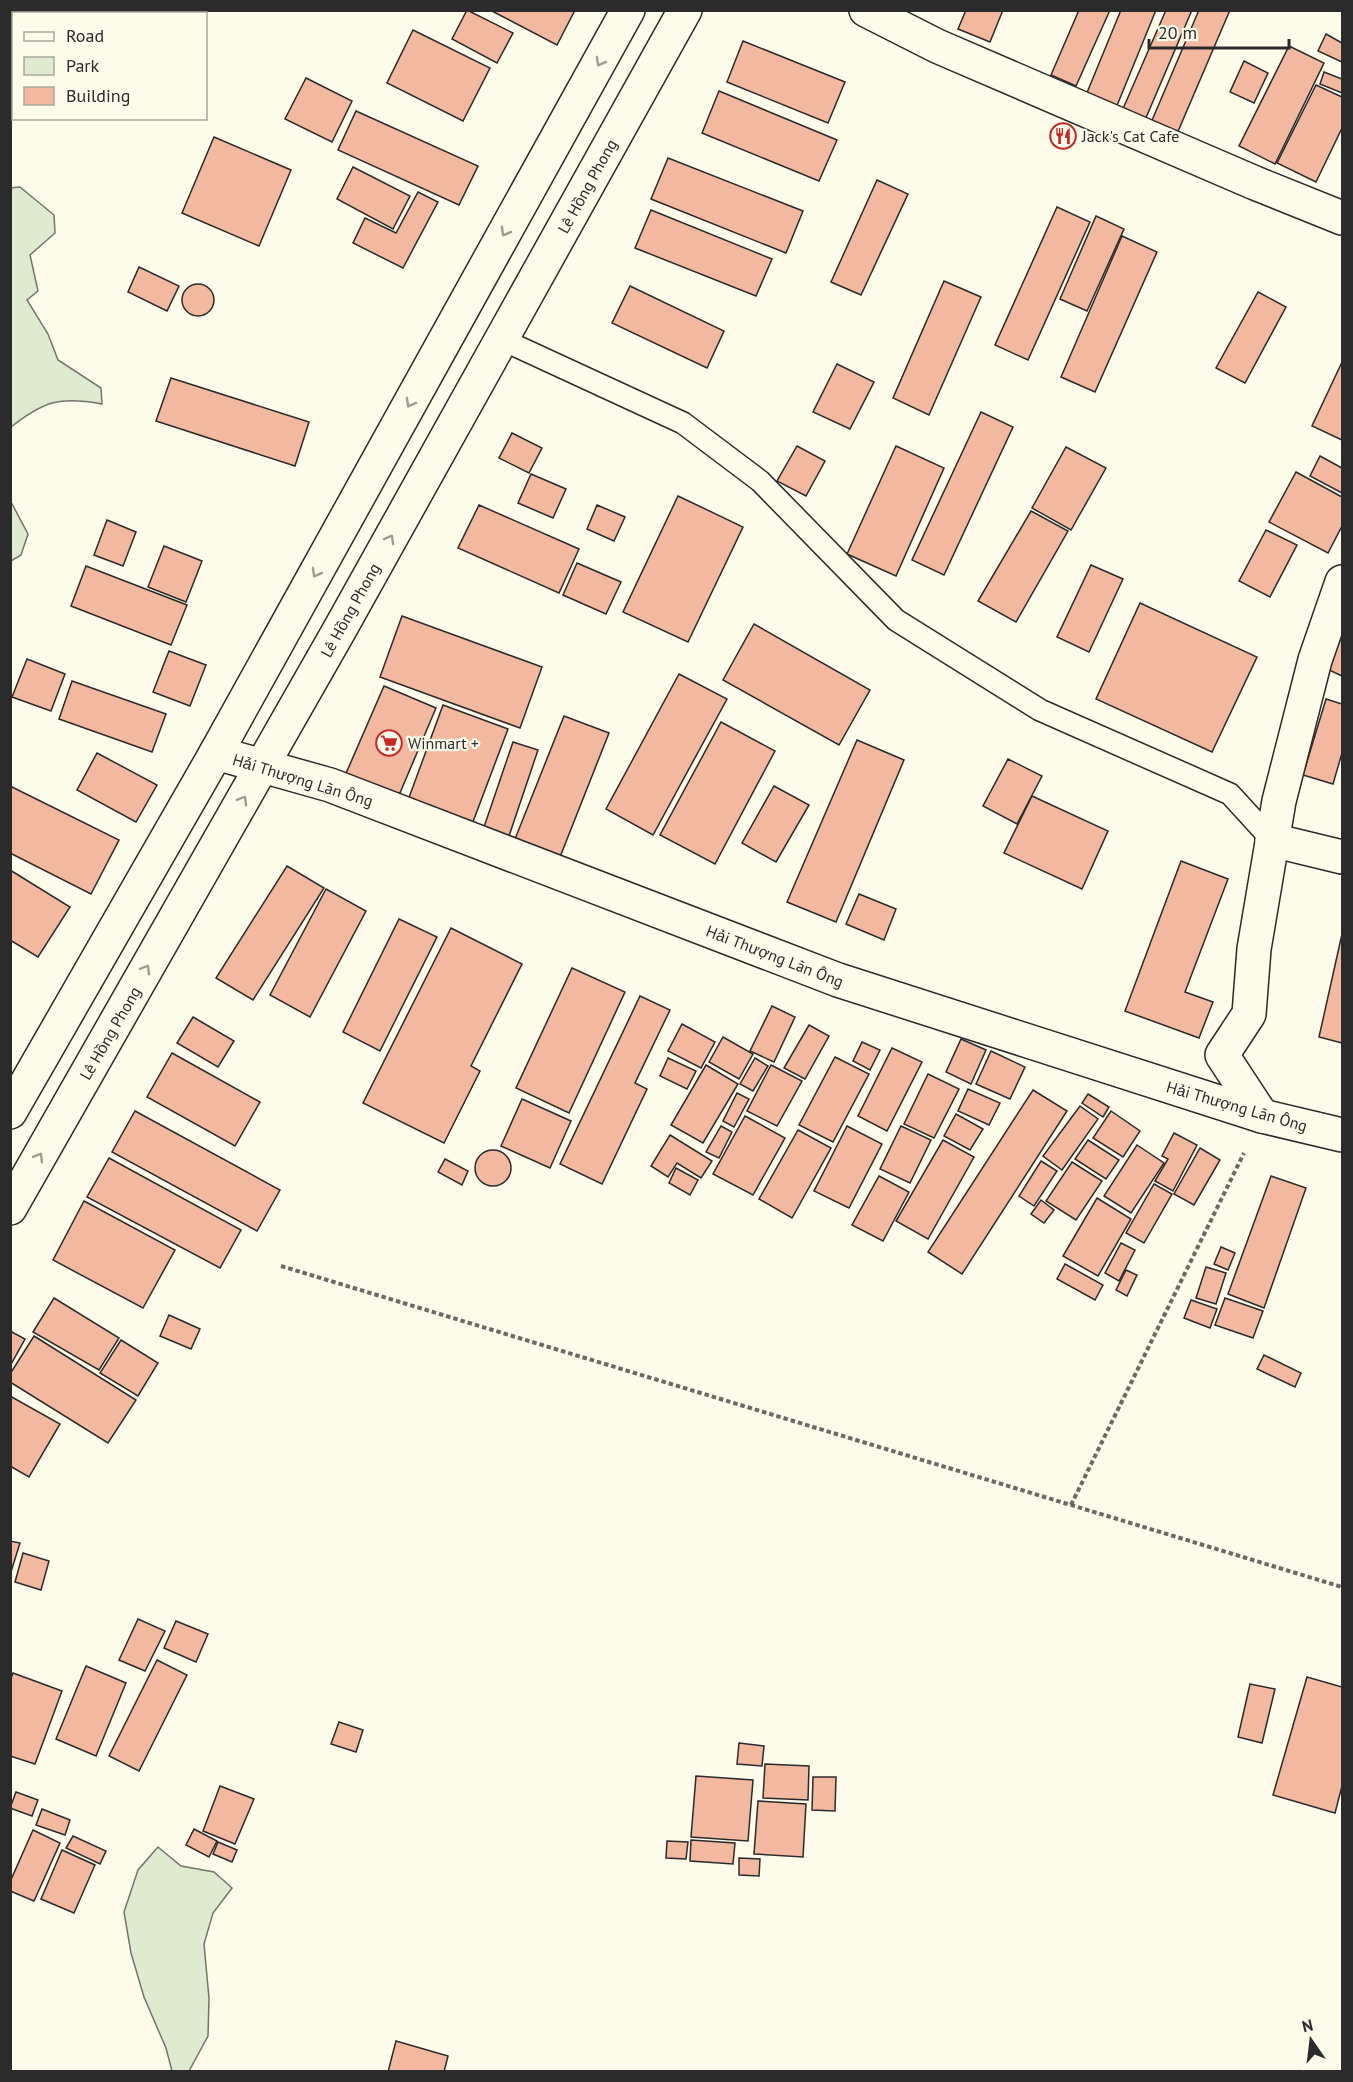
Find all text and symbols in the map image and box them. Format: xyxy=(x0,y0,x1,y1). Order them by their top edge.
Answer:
legend xyxy=(12,12,207,120)
scale bar xyxy=(1149,12,1288,50)
text: 20 m xyxy=(1158,21,1197,44)
text: Road xyxy=(66,24,104,47)
text: Park xyxy=(66,54,99,77)
one-way arrow xyxy=(595,55,607,66)
text: Building xyxy=(66,84,130,107)
restaurant icon: Jack's Cat Cafe xyxy=(1048,121,1078,151)
place label: Jack's Cat Cafe xyxy=(1081,126,1179,146)
street label: Lê Hồng Phong xyxy=(553,135,621,237)
one-way arrow xyxy=(501,226,512,236)
one-way arrow xyxy=(406,397,418,407)
one-way arrow xyxy=(383,534,394,545)
street label: Lê Hồng Phong xyxy=(316,559,384,661)
one-way arrow xyxy=(312,567,323,578)
supermarket icon: Winmart + xyxy=(374,728,404,758)
place label: Winmart + xyxy=(408,733,479,753)
street label: Hải Thượng Lãn Ông xyxy=(230,749,376,811)
one-way arrow xyxy=(235,796,247,806)
street label: Hải Thượng Lãn Ông xyxy=(703,921,847,991)
one-way arrow xyxy=(139,965,150,975)
street label: Lê Hồng Phong xyxy=(75,983,145,1083)
street label: Hải Thượng Lãn Ông xyxy=(1164,1076,1310,1136)
one-way arrow xyxy=(32,1153,44,1163)
north arrow xyxy=(1281,2010,1341,2070)
text: N xyxy=(1300,2014,1315,2036)

